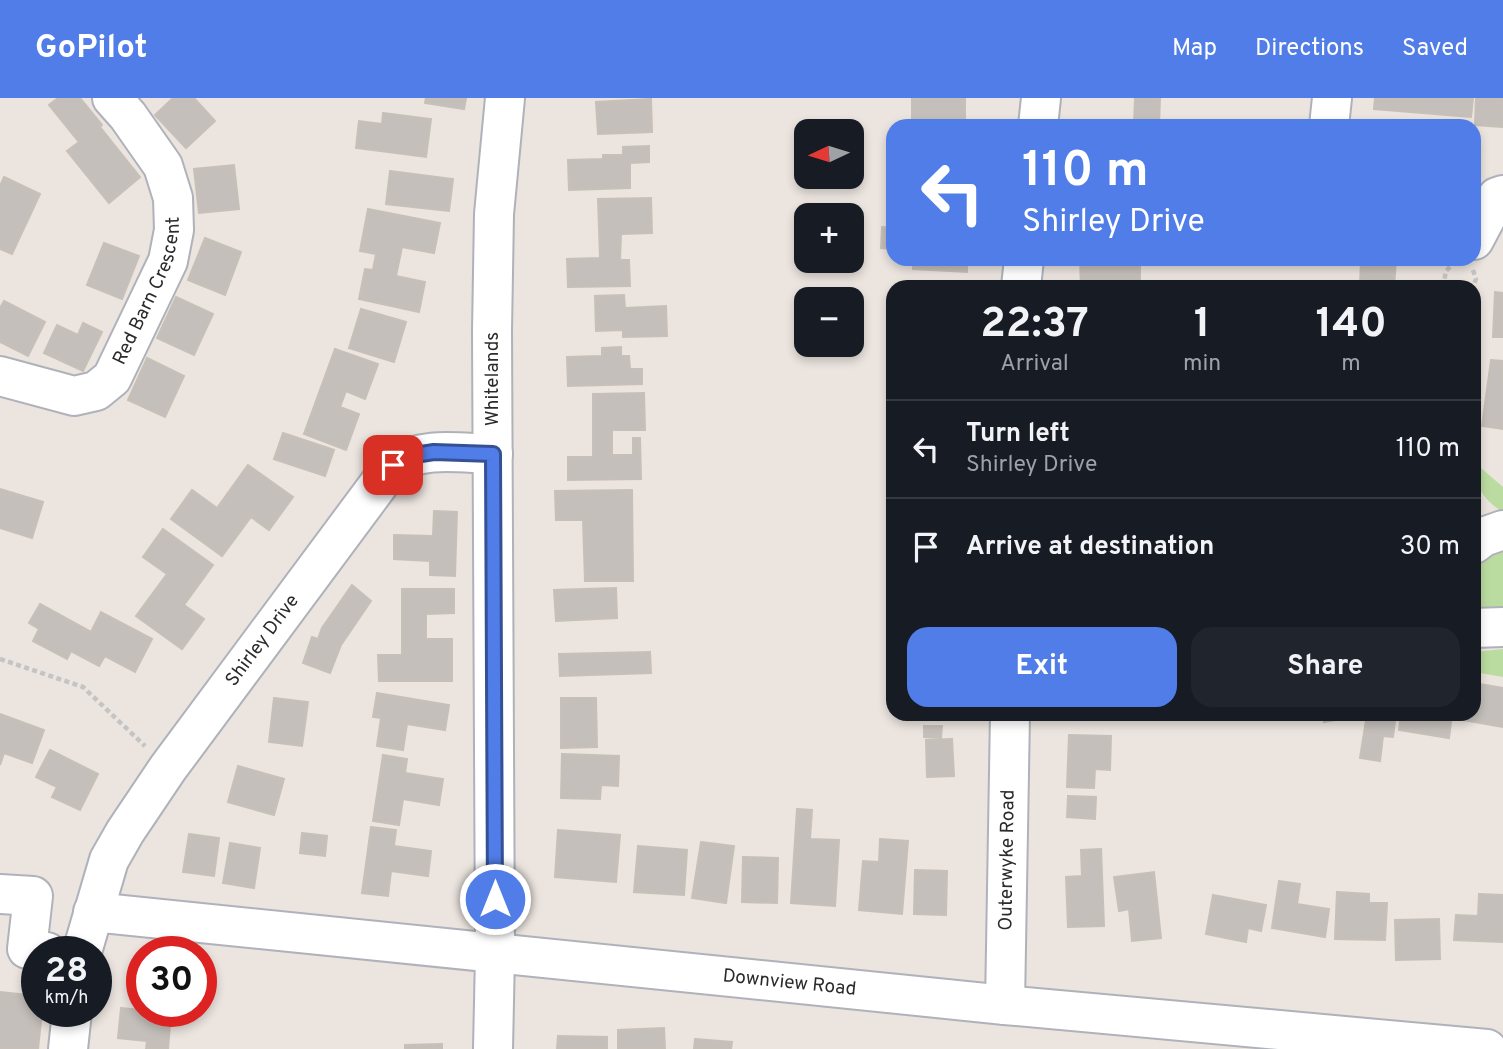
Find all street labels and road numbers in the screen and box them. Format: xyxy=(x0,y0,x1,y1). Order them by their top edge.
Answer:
street label: Red Barn Crescent xyxy=(108,216,186,369)
street label: Whitelands xyxy=(481,332,505,426)
street label: Shirley Drive xyxy=(221,590,305,691)
street label: Outerwyke Road xyxy=(994,789,1021,931)
street label: Downview Road xyxy=(721,964,857,1002)

